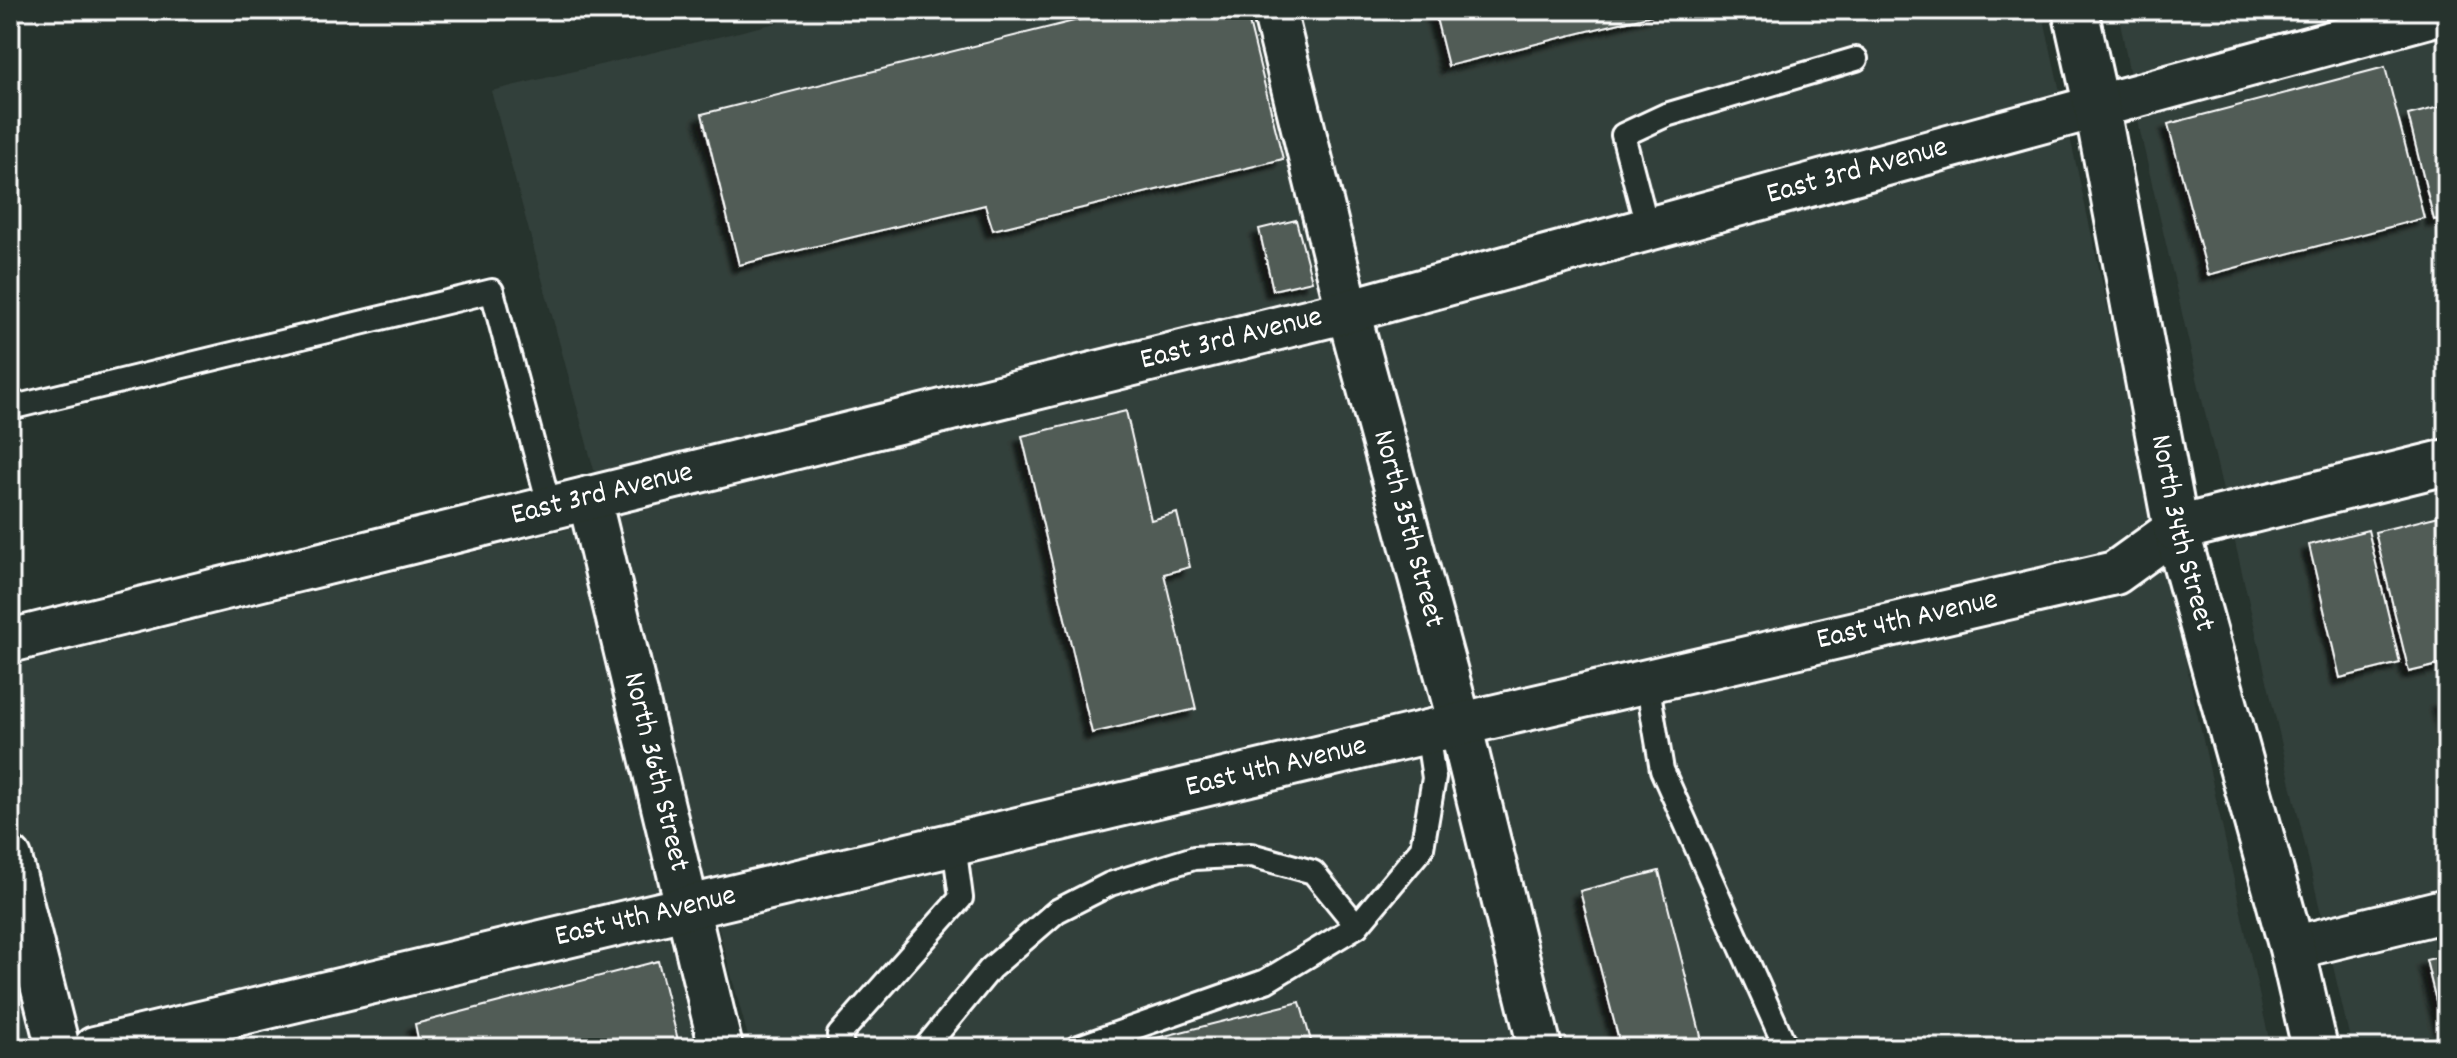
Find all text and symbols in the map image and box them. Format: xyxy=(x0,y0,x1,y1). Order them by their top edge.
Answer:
street label: East 3rd Avenue xyxy=(1762,127,1953,217)
street label: East 3rd Avenue xyxy=(1136,297,1327,383)
street label: North 35th Street xyxy=(1360,426,1454,633)
street label: North 34th Street xyxy=(2137,431,2225,637)
street label: East 3rd Avenue xyxy=(507,452,698,538)
street label: East 4th Avenue xyxy=(1813,579,2002,663)
street label: North 36th Street xyxy=(610,668,699,876)
street label: East 4th Avenue xyxy=(1181,726,1371,810)
street label: East 4th Avenue xyxy=(551,875,740,960)

